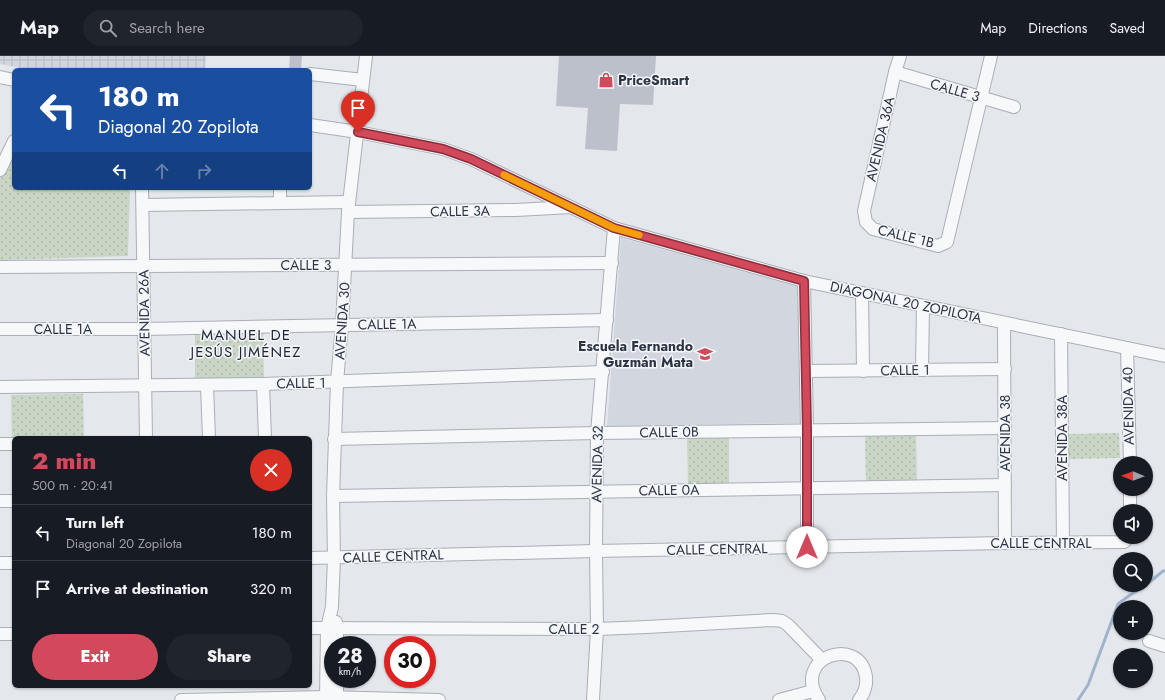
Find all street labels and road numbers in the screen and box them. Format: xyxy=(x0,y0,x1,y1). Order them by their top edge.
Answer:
street label: CALLE 3 xyxy=(928,73,982,107)
street label: AVENIDA 36A xyxy=(861,94,900,183)
street label: CALLE 3A xyxy=(430,200,491,222)
street label: CALLE 1B xyxy=(876,219,936,253)
street label: CALLE 3 xyxy=(281,255,332,275)
street label: AVENIDA 26A xyxy=(133,269,155,357)
street label: DIAGONAL 20 ZOPILOTA xyxy=(828,276,985,328)
street label: AVENIDA 30 xyxy=(329,282,355,360)
street label: CALLE 1A xyxy=(357,313,417,335)
street label: CALLE 1A xyxy=(34,319,93,339)
street label: CALLE 1 xyxy=(880,360,930,380)
street label: AVENIDA 40 xyxy=(1117,367,1139,445)
street label: CALLE 1 xyxy=(276,373,326,393)
street label: AVENIDA 38A xyxy=(1052,394,1072,481)
street label: AVENIDA 38 xyxy=(995,395,1015,471)
street label: CALLE 0B xyxy=(639,421,699,443)
street label: AVENIDA 32 xyxy=(586,425,608,503)
street label: CALLE 0A xyxy=(638,479,700,501)
street label: CALLE CENTRAL xyxy=(990,533,1092,553)
street label: CALLE CENTRAL xyxy=(666,538,768,560)
street label: CALLE CENTRAL xyxy=(342,544,445,568)
street label: CALLE 2 xyxy=(548,619,600,639)

